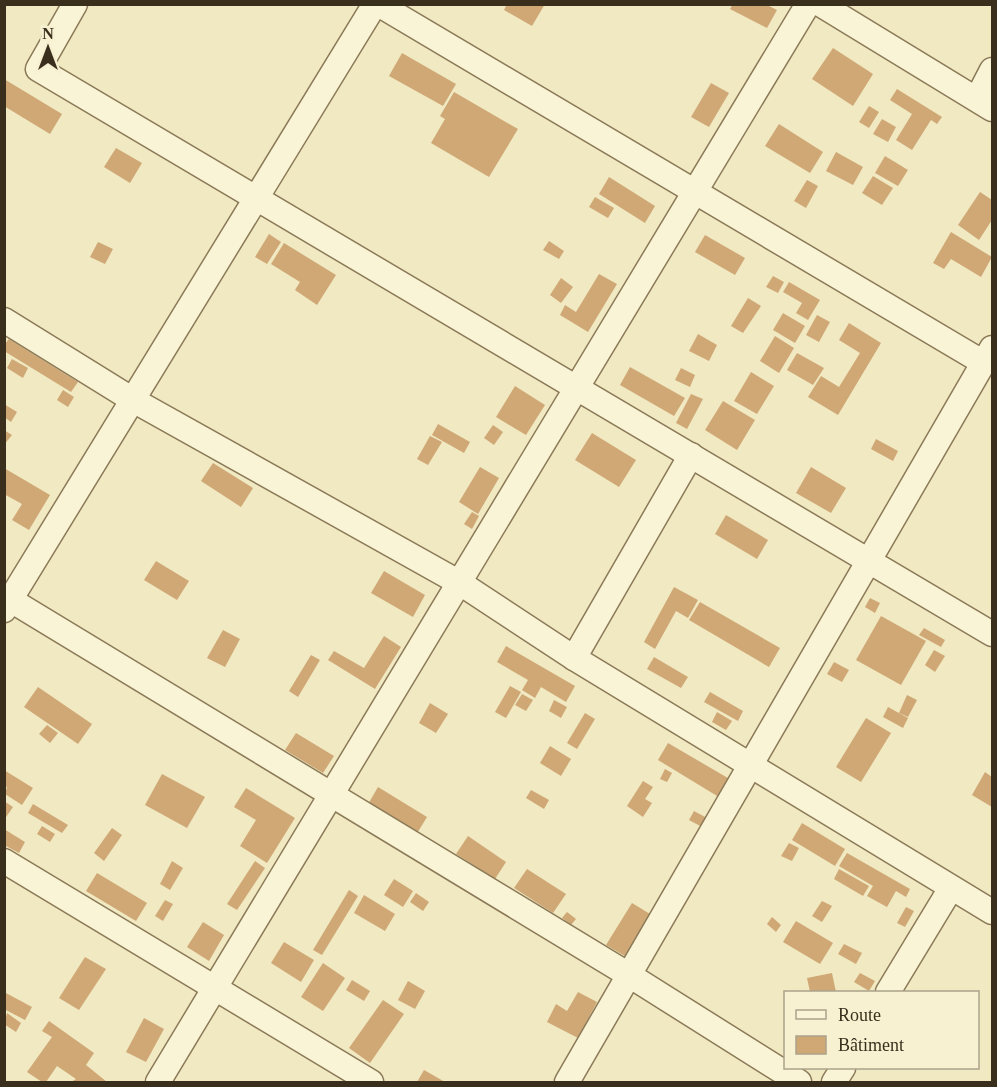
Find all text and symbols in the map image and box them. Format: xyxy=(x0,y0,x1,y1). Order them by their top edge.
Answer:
north arrow xyxy=(18,18,78,78)
text: N xyxy=(42,25,54,42)
legend xyxy=(784,991,979,1069)
text: Route xyxy=(838,1005,881,1025)
text: Bâtiment xyxy=(838,1035,904,1055)

